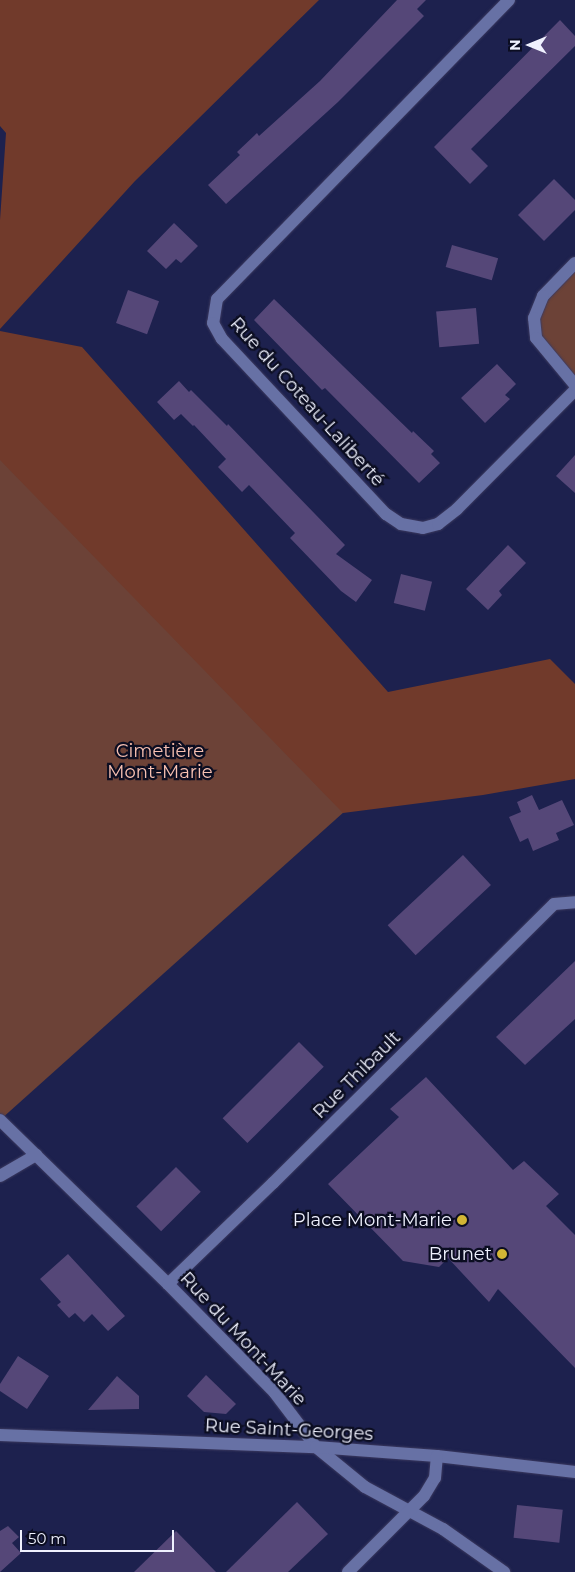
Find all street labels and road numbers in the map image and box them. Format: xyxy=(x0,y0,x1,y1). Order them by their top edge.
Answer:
street label: Rue du Coteau-Laliberté xyxy=(225,313,389,491)
street label: Rue Thibault xyxy=(309,1027,405,1123)
street label: Rue du Mont-Marie xyxy=(175,1268,311,1410)
street label: Rue Saint-Georges xyxy=(204,1415,374,1445)

